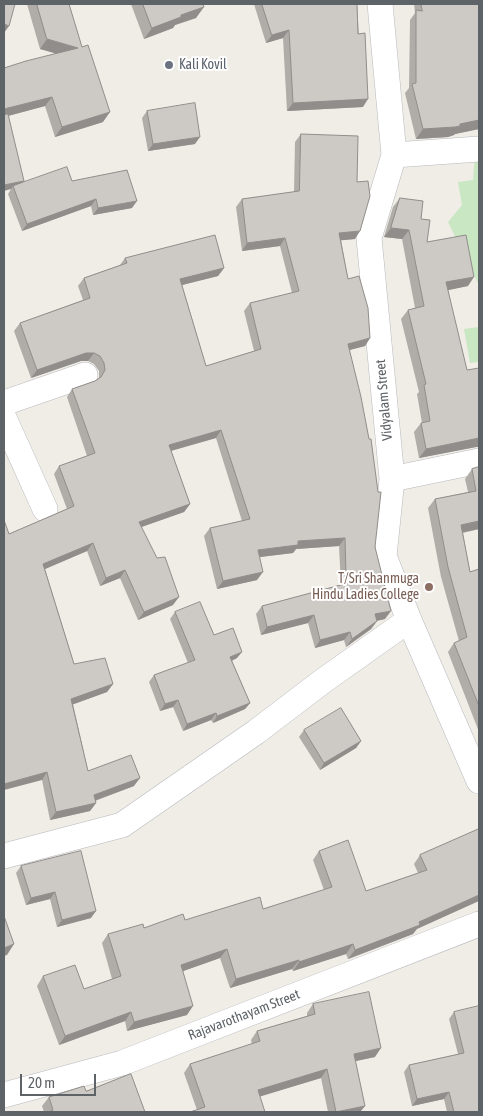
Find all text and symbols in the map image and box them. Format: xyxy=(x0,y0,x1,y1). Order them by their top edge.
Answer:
place label: Kali Kovil xyxy=(179,57,227,73)
marker: Kali Kovil xyxy=(163,59,175,71)
street label: Vidyalam Street xyxy=(372,359,396,441)
place label: T/Sri Shanmuga Hindu Ladies College xyxy=(312,571,419,604)
marker: T/Sri Shanmuga Hindu Ladies College xyxy=(423,581,435,593)
street label: Rajavarothayam Street xyxy=(186,986,302,1044)
scale bar xyxy=(22,1064,99,1096)
text: 20 m xyxy=(28,1074,55,1091)

